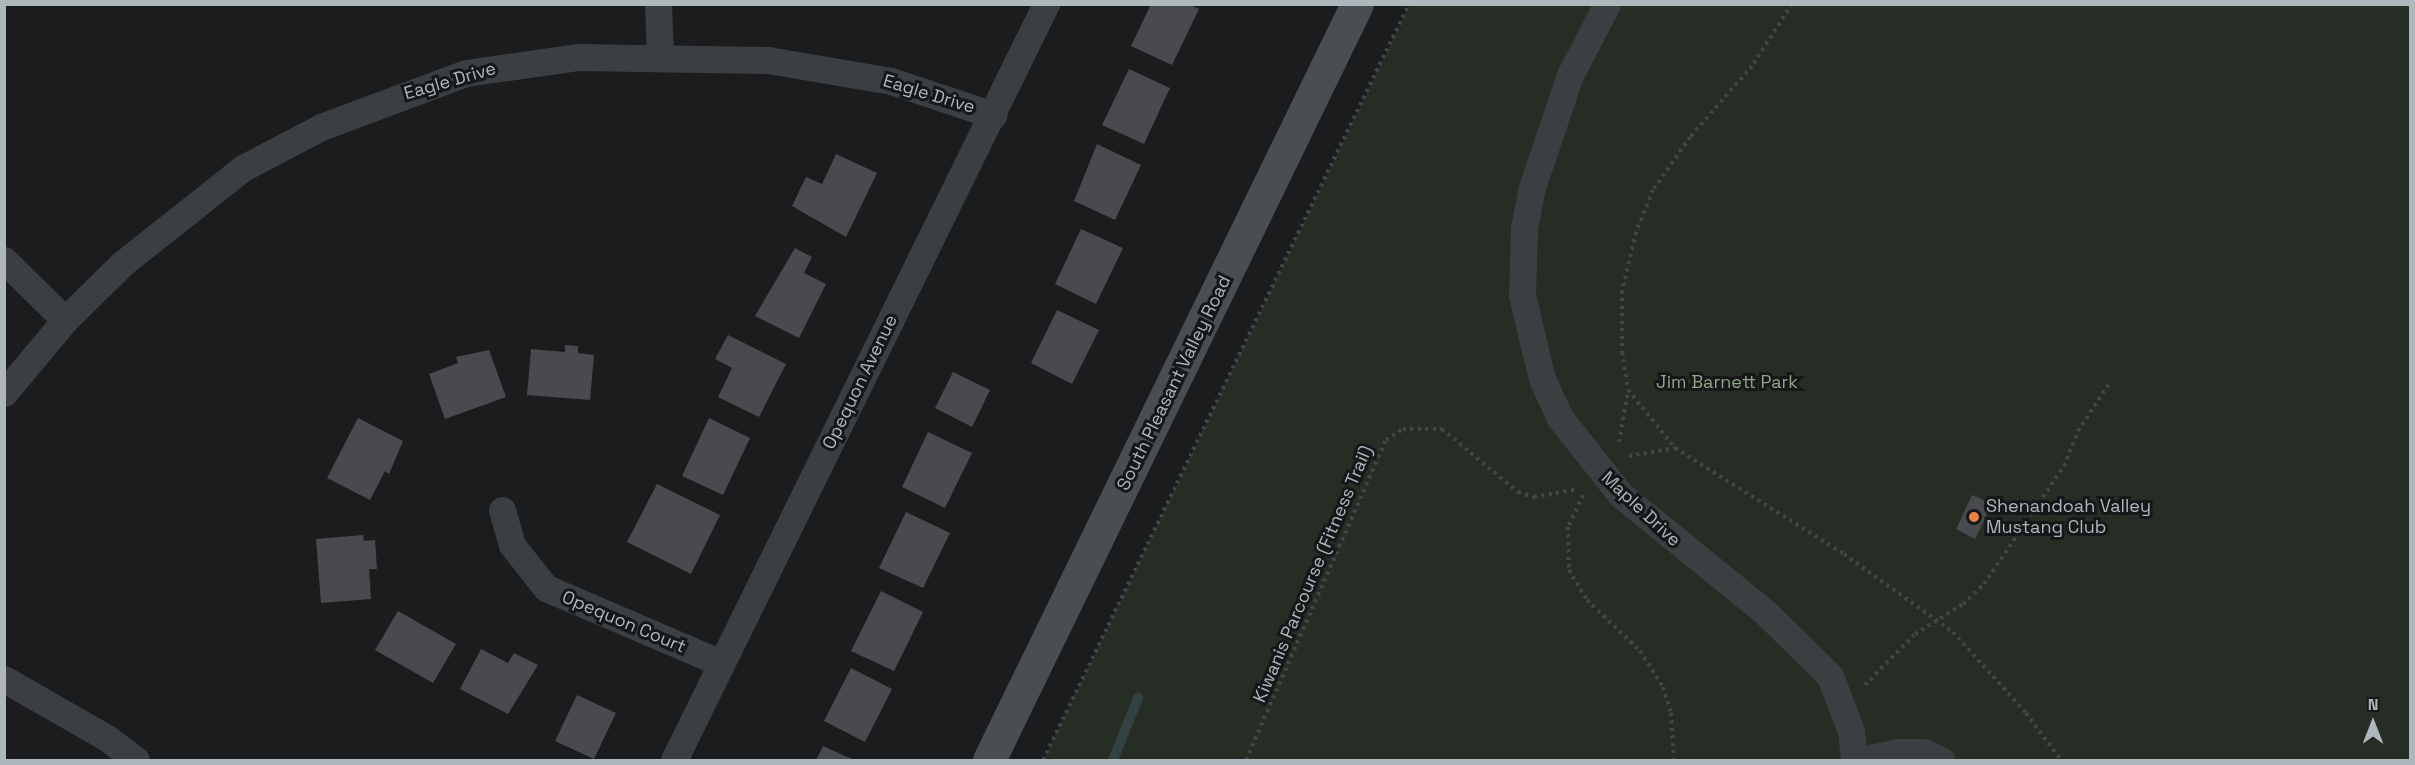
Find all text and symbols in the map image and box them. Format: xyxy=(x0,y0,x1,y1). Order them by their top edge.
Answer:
street label: Eagle Drive xyxy=(402,58,498,104)
street label: Eagle Drive xyxy=(881,70,977,118)
street label: South Pleasant Valley Road xyxy=(1112,272,1236,494)
street label: Opequon Avenue xyxy=(818,311,902,453)
park label: Jim Barnett Park xyxy=(1656,371,1798,393)
street label: Kiwanis Parcourse (Fitness Trail) xyxy=(1249,442,1377,706)
street label: Maple Drive xyxy=(1597,467,1685,551)
place label: Shenandoah Valley Mustang Club xyxy=(1986,496,2151,538)
marker: Shenandoah Valley Mustang Club xyxy=(1967,510,1981,524)
street label: Opequon Court xyxy=(559,586,689,658)
north arrow xyxy=(2343,693,2403,753)
text: N xyxy=(2368,694,2378,715)

